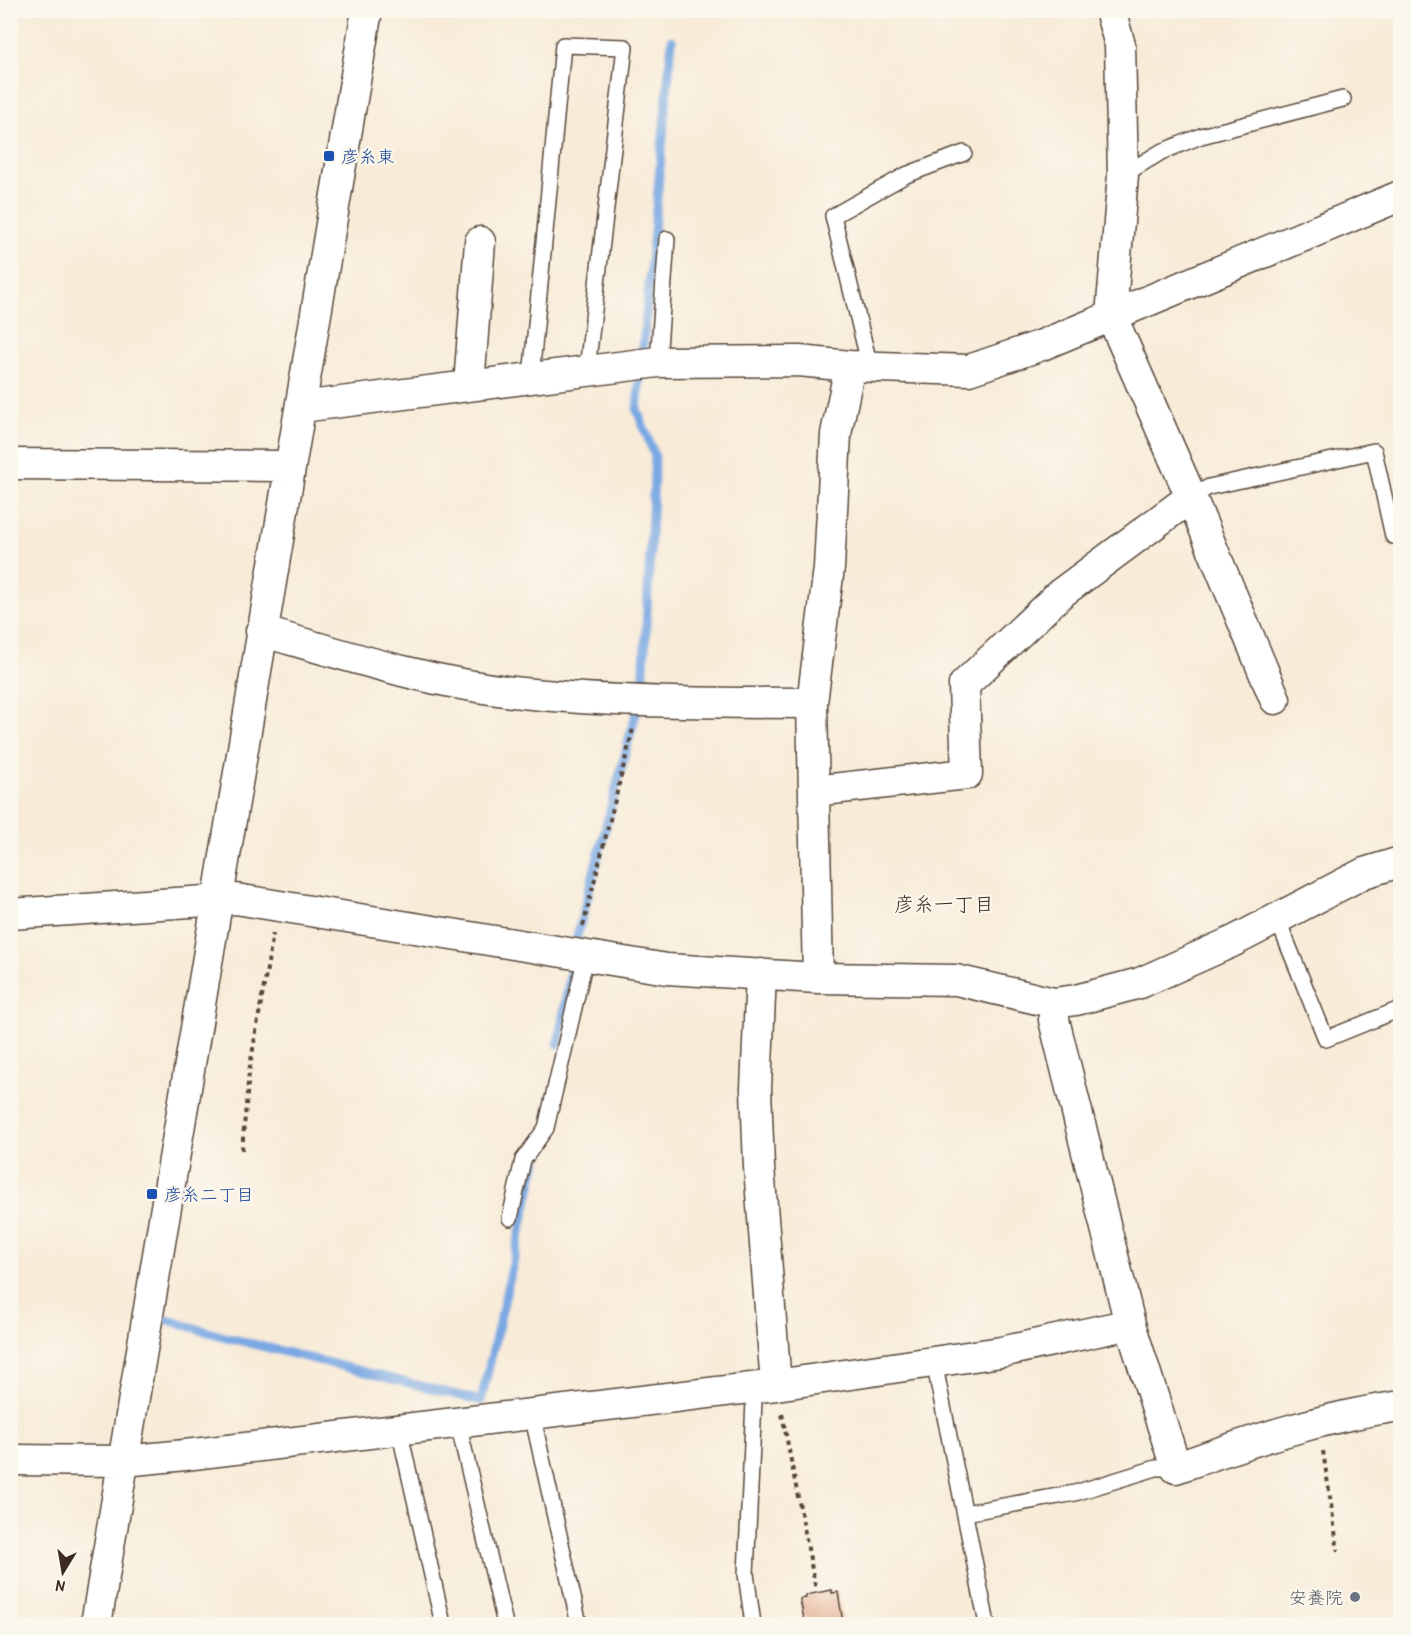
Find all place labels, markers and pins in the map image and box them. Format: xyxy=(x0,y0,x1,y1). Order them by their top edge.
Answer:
place label: 彦糸東 xyxy=(341,144,395,169)
marker: 彦糸東 xyxy=(322,149,336,163)
place label: 彦糸二丁目 xyxy=(164,1182,254,1207)
marker: 彦糸二丁目 xyxy=(145,1187,159,1201)
place label: 安養院 xyxy=(1289,1585,1343,1610)
marker: 安養院 xyxy=(1348,1590,1362,1604)

